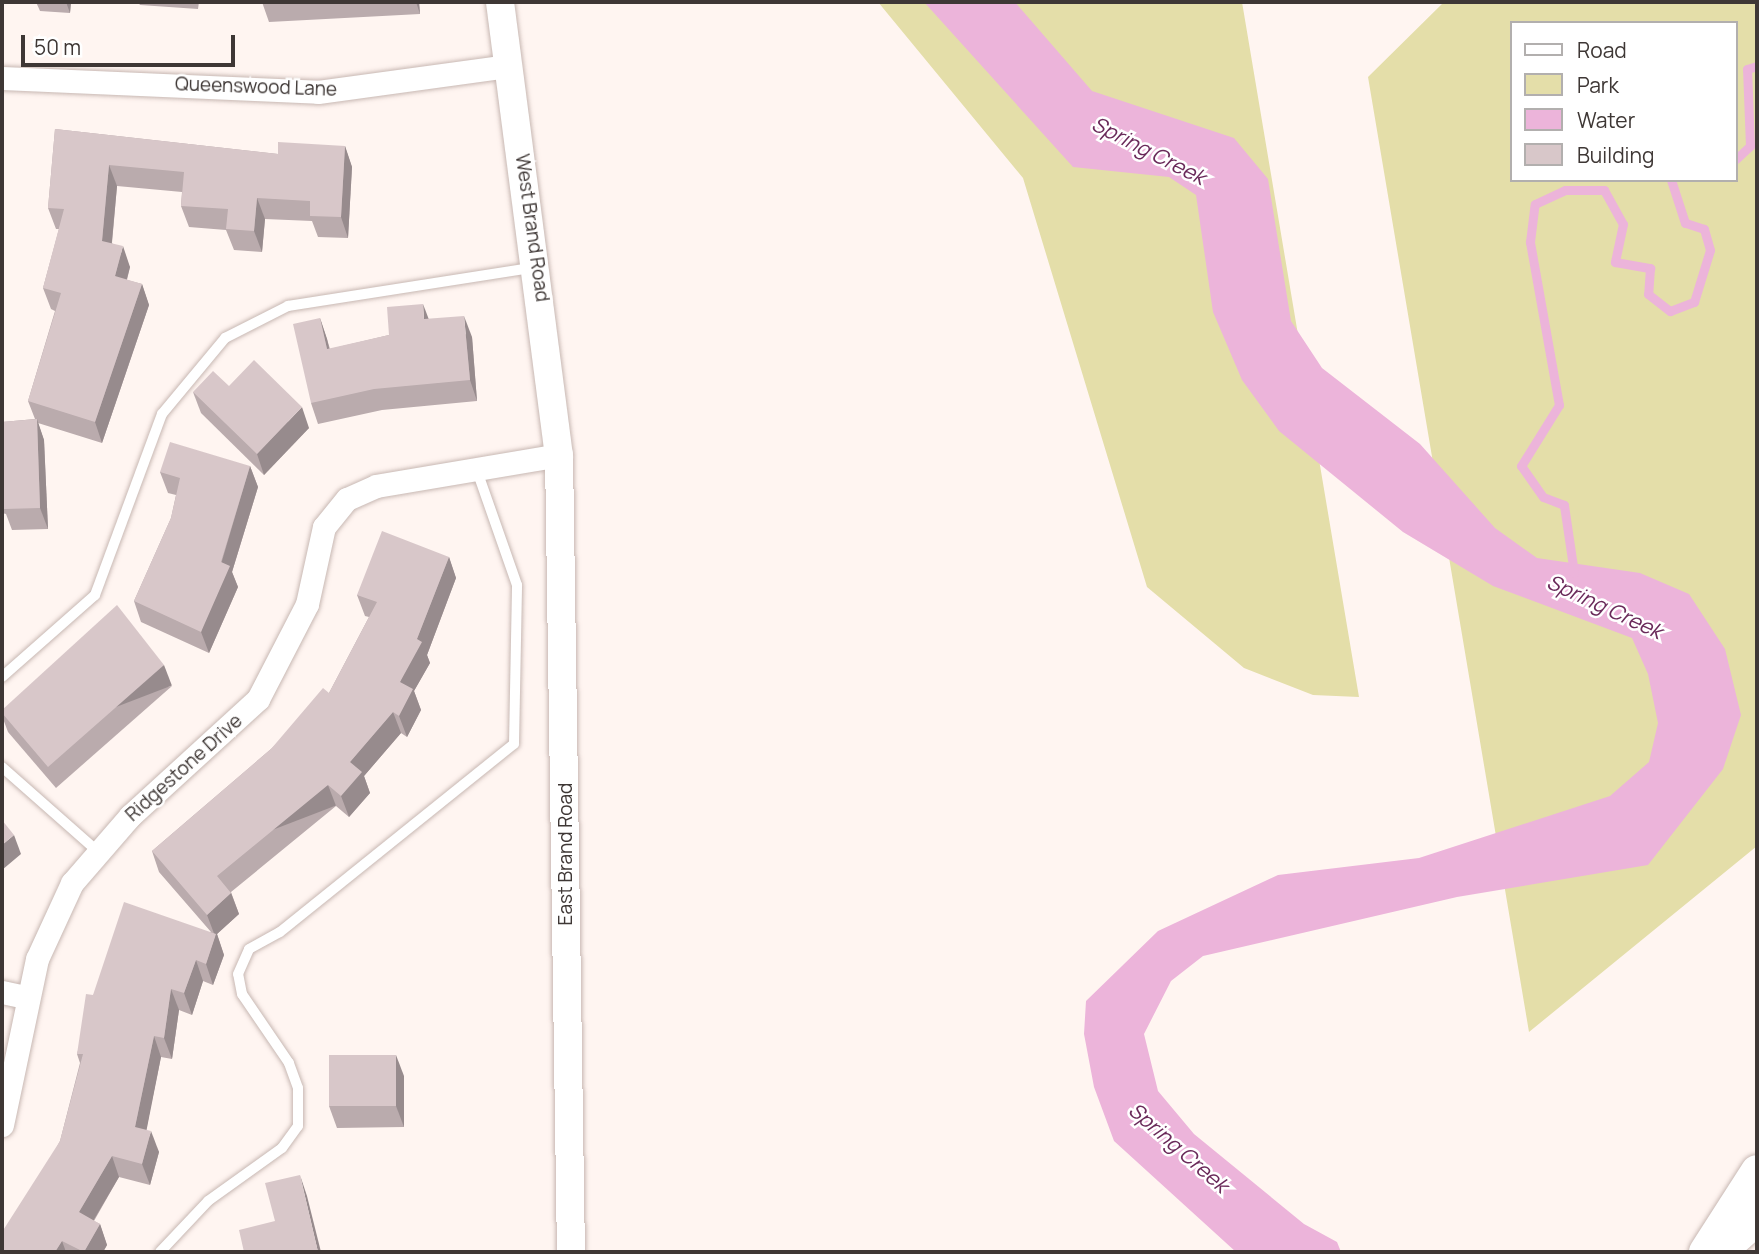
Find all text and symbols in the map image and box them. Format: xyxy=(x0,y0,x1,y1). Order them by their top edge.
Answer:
scale bar xyxy=(24,21,238,65)
legend xyxy=(1510,21,1738,182)
text: 50 m xyxy=(34,33,81,61)
text: Road xyxy=(1577,36,1627,64)
text: Park xyxy=(1577,71,1619,99)
street label: Queenswood Lane xyxy=(175,73,337,101)
text: Water xyxy=(1577,106,1635,134)
water label: Spring Creek xyxy=(1088,111,1210,189)
text: Building xyxy=(1577,141,1654,169)
street label: West Brand Road xyxy=(510,153,554,303)
water label: Spring Creek xyxy=(1543,568,1667,644)
street label: Ridgestone Drive xyxy=(121,710,247,826)
street label: East Brand Road xyxy=(555,783,577,925)
water label: Spring Creek xyxy=(1124,1097,1234,1197)

